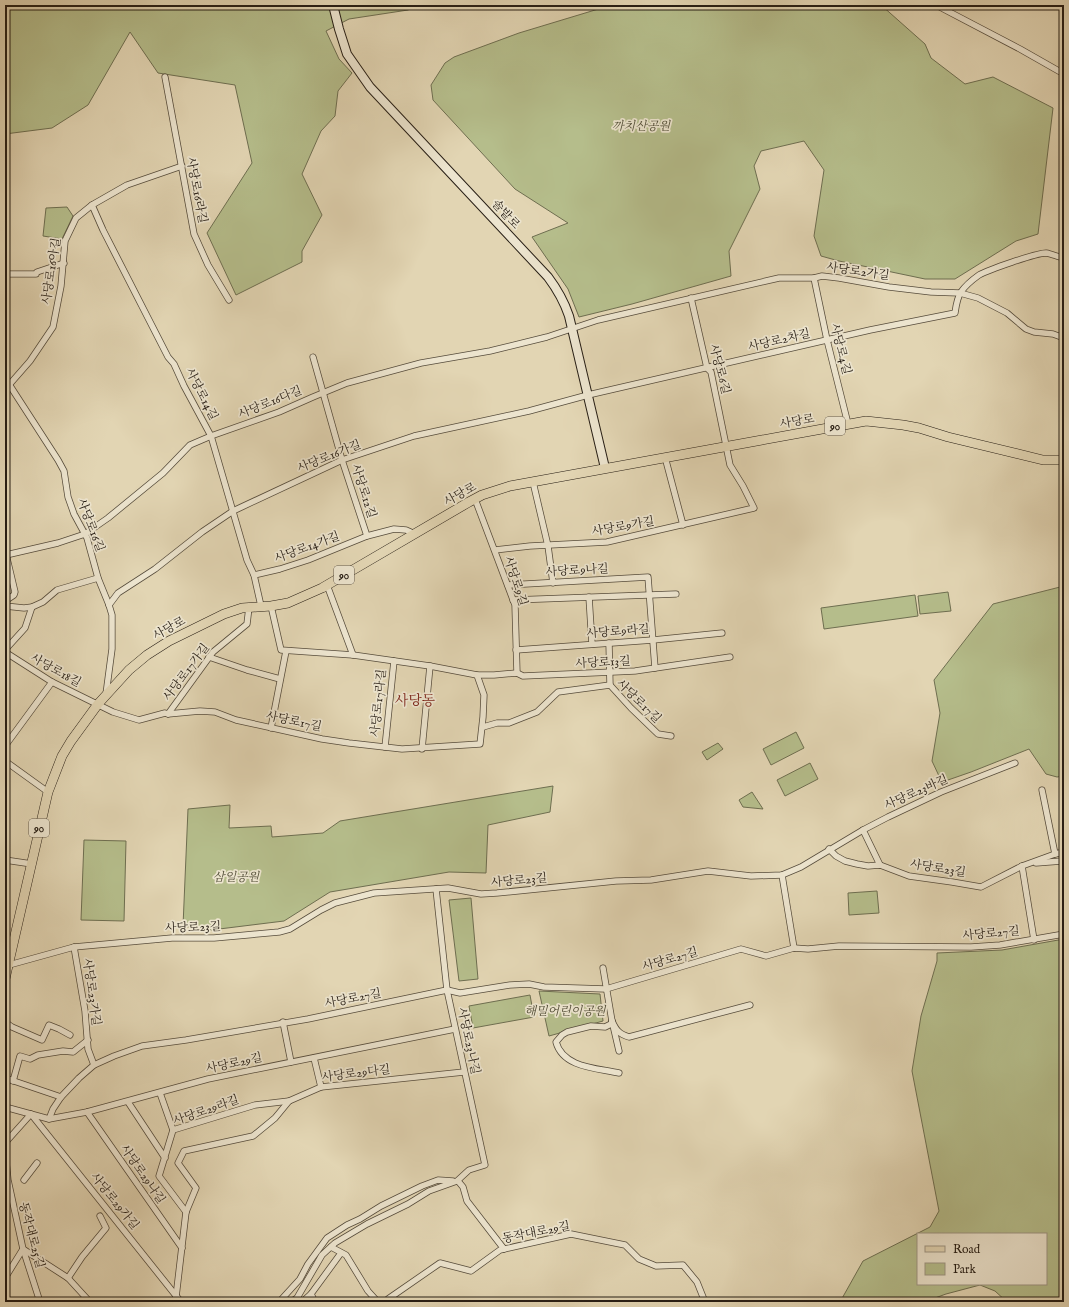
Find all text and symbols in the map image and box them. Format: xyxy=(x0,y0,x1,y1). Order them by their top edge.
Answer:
park label: 까치산공원 xyxy=(612,119,671,134)
street label: 사당로16라길 xyxy=(183,156,210,225)
street label: 솔밭로 xyxy=(488,197,523,232)
street label: 사당로16아길 xyxy=(39,237,64,306)
street label: 사당로2가길 xyxy=(825,260,890,283)
street label: 사당로4길 xyxy=(827,322,854,376)
street label: 사당로2차길 xyxy=(746,326,812,355)
street label: 사당로6길 xyxy=(706,342,733,396)
street label: 사당로14길 xyxy=(182,366,221,423)
street label: 사당로16다길 xyxy=(236,383,304,422)
street label: 사당로 xyxy=(779,411,816,432)
road number: 90 xyxy=(825,417,845,435)
street label: 사당로16가길 xyxy=(295,437,363,476)
street label: 사당로12길 xyxy=(348,462,379,520)
street label: 사당로 xyxy=(441,479,479,509)
street label: 사당로16길 xyxy=(74,496,108,554)
street label: 사당로9가길 xyxy=(591,514,656,539)
street label: 사당로14가길 xyxy=(273,529,342,566)
street label: 사당로9길 xyxy=(500,554,531,608)
street label: 사당로9나길 xyxy=(545,561,609,580)
road number: 90 xyxy=(334,566,354,584)
street label: 사당로 xyxy=(150,613,188,643)
street label: 사당로9라길 xyxy=(586,622,650,641)
street label: 사당로17가길 xyxy=(160,641,213,704)
street label: 사당로18길 xyxy=(28,650,84,690)
street label: 사당로13길 xyxy=(575,654,631,671)
street label: 사당로17라길 xyxy=(367,668,390,738)
street label: 사당로17길 xyxy=(613,676,664,726)
district label: 사당동 xyxy=(395,692,436,710)
street label: 사당로17길 xyxy=(265,708,323,735)
street label: 사당로23바길 xyxy=(882,772,950,813)
road number: 90 xyxy=(29,819,49,837)
street label: 사당로23길 xyxy=(909,857,967,880)
park label: 삼일공원 xyxy=(213,870,261,885)
street label: 사당로23길 xyxy=(490,871,548,890)
street label: 사당로23길 xyxy=(165,919,222,936)
street label: 사당로27길 xyxy=(962,924,1020,943)
street label: 사당로27길 xyxy=(640,944,700,975)
street label: 사당로23가길 xyxy=(79,957,104,1027)
street label: 사당로27길 xyxy=(323,986,383,1011)
park label: 해밀어린이공원 xyxy=(524,1004,607,1019)
street label: 사당로23나길 xyxy=(454,1006,483,1076)
street label: 사당로29길 xyxy=(205,1050,264,1077)
street label: 사당로29다길 xyxy=(321,1062,391,1085)
street label: 사당로29라길 xyxy=(171,1092,241,1129)
street label: 사당로29나길 xyxy=(117,1142,168,1207)
street label: 사당로29가길 xyxy=(87,1170,142,1233)
street label: 동작대로25길 xyxy=(15,1200,48,1270)
street label: 동작대로29길 xyxy=(501,1219,571,1246)
legend xyxy=(917,1233,1047,1285)
text: Road xyxy=(953,1242,981,1257)
text: Park xyxy=(953,1262,976,1277)

